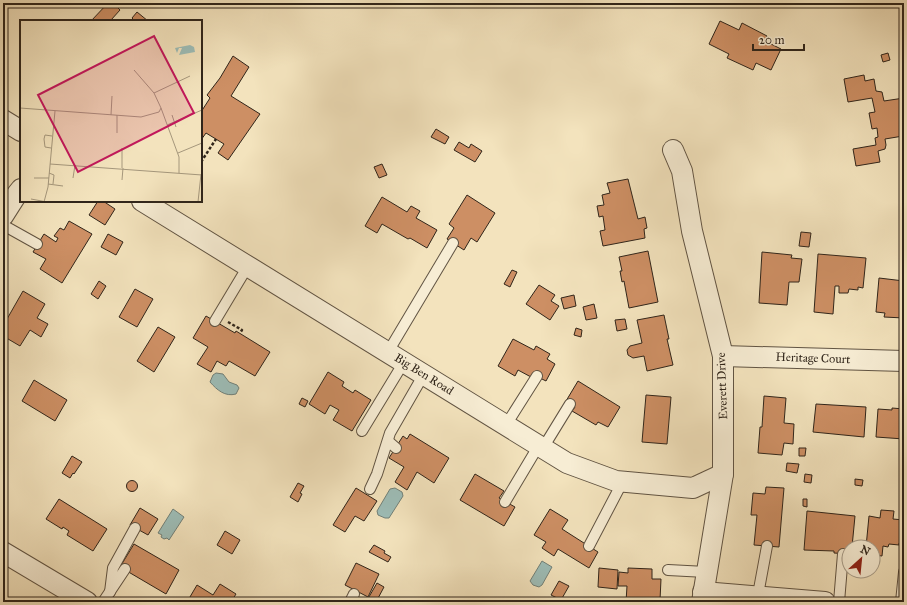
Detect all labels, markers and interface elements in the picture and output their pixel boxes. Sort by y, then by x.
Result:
inset map [20,20,202,202]
scale bar [753,26,804,52]
text: 20 m [759,33,785,47]
street label: Big Ben Road [391,350,456,399]
street label: Heritage Court [775,350,851,367]
street label: Everett Drive [714,352,730,420]
north arrow [841,539,881,579]
text: N [858,543,873,559]

